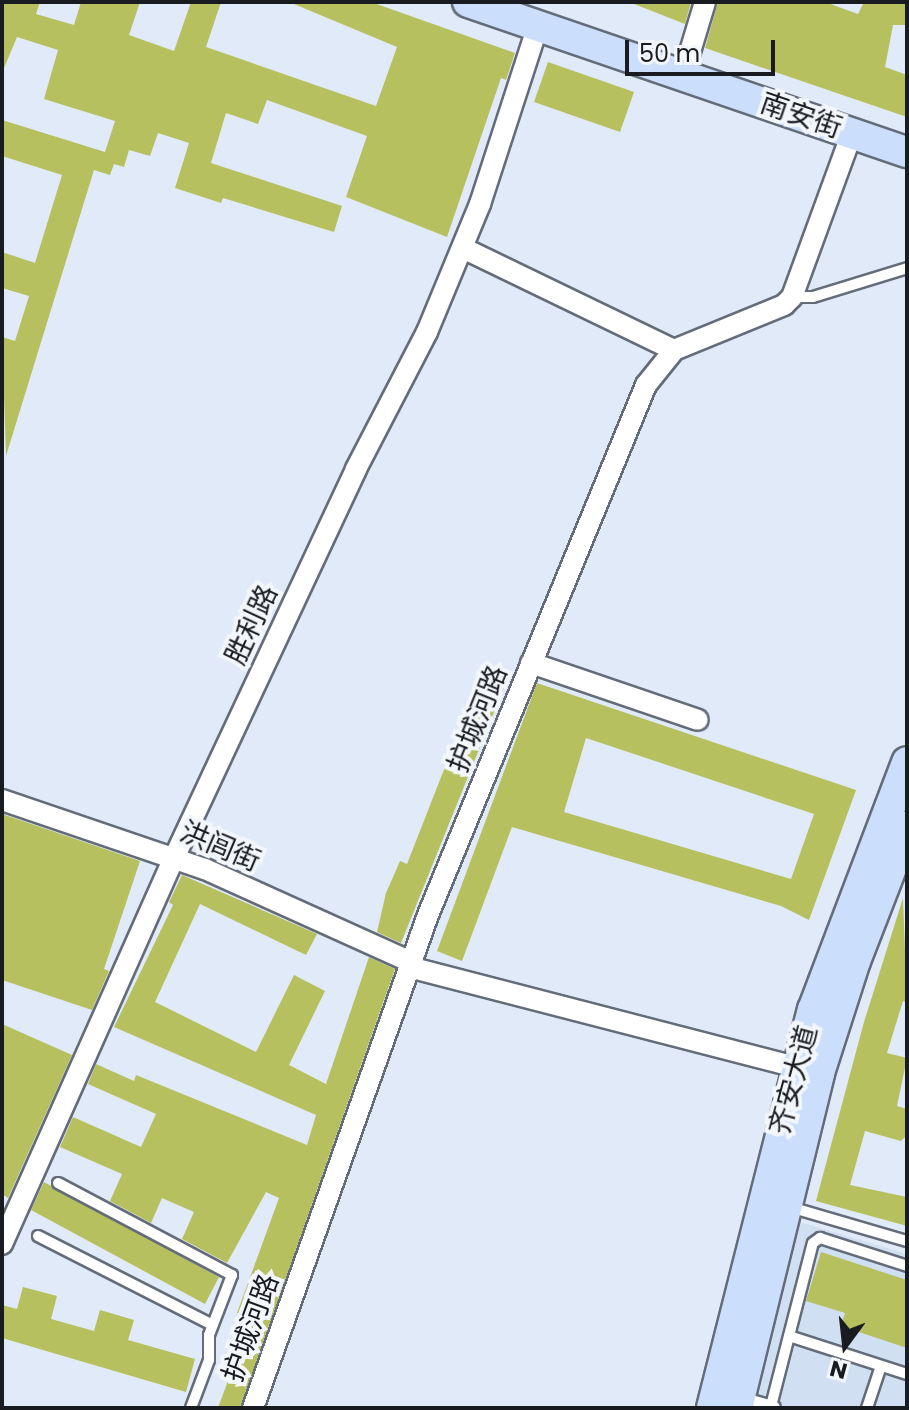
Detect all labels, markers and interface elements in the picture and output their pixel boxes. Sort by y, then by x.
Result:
scale bar [629,24,779,74]
text: 50 m [639,37,700,70]
street label: 南安街 [756,86,846,146]
street label: 胜利路 [219,580,285,670]
street label: 护城河路 [441,661,515,777]
street label: 洪闾街 [175,815,265,879]
street label: 齐安大道 [763,1022,825,1138]
street label: 护城河路 [216,1270,286,1386]
north arrow [805,1306,885,1386]
text: N [827,1353,851,1387]

